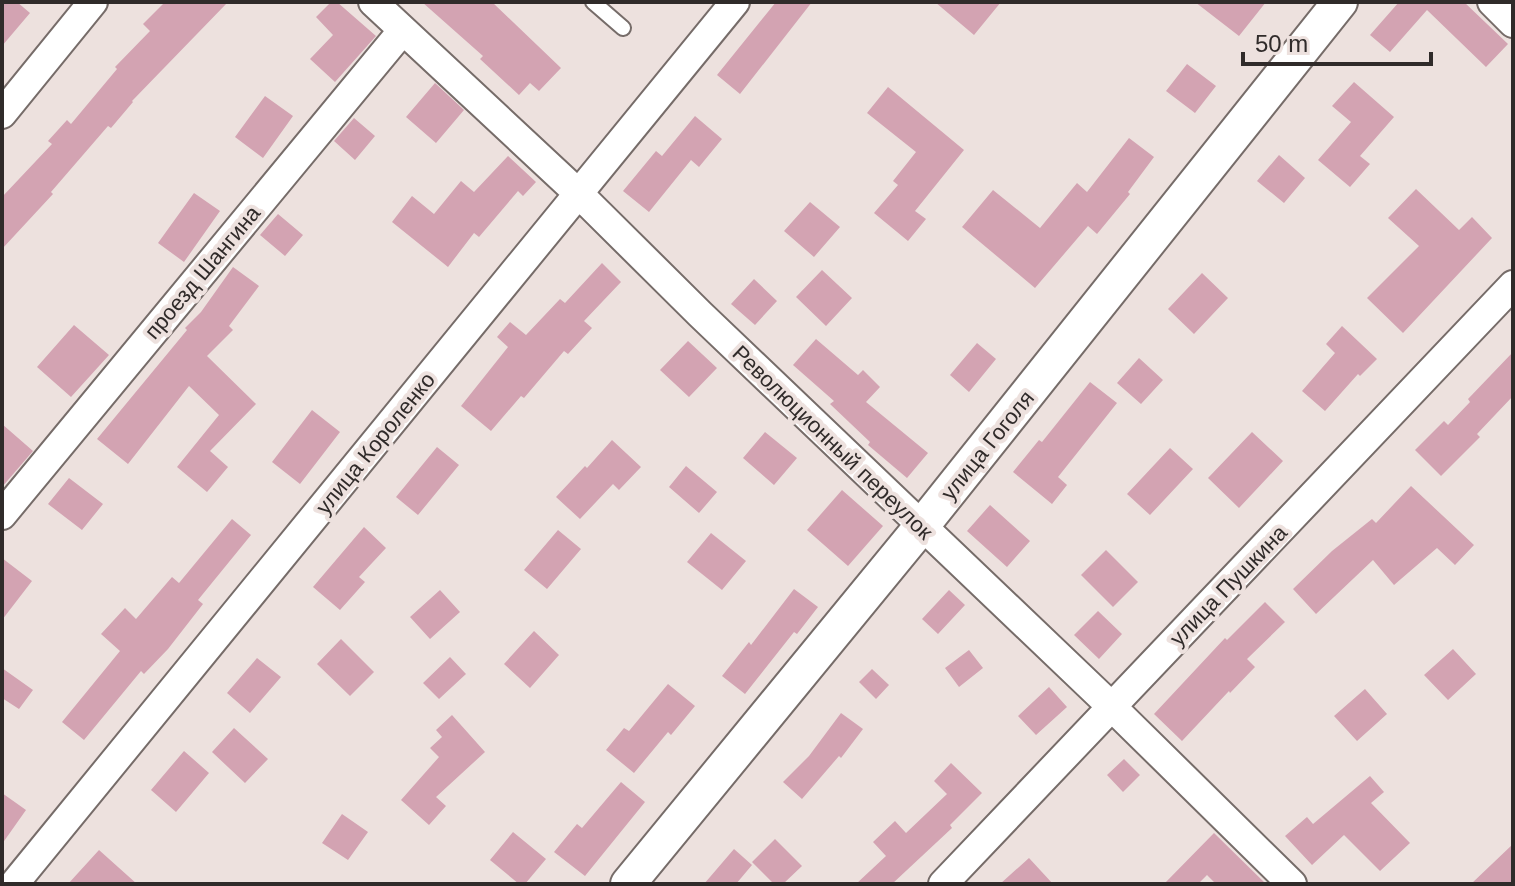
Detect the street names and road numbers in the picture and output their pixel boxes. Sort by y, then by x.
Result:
street label: проезд Шангина [139,200,266,344]
street label: Революционный переулок [728,340,938,545]
street label: улица Короленко [311,367,440,519]
street label: улица Гоголя [936,386,1039,505]
street label: улица Пушкина [1165,520,1293,651]

